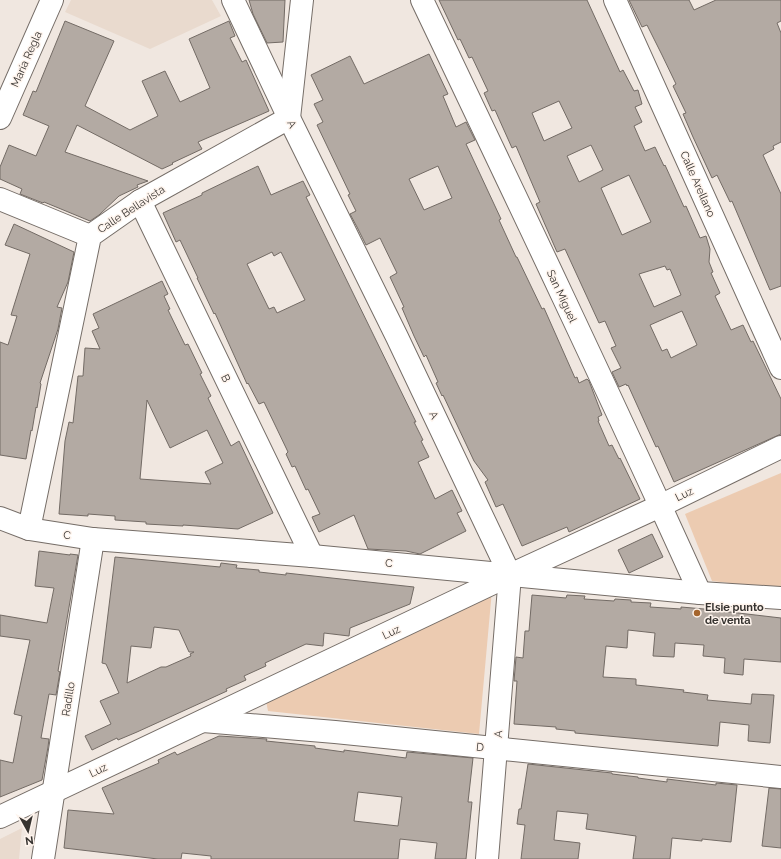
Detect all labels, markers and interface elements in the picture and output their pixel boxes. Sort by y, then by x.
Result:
street label: María Regla [8,29,45,89]
street label: A [284,118,299,131]
street label: Calle Arellano [677,149,718,220]
street label: Calle Bellavista [95,183,167,236]
street label: San Miguel [544,268,579,325]
street label: B [218,372,233,384]
street label: A [426,409,441,422]
street label: Luz [673,484,696,504]
street label: C [62,528,72,543]
street label: C [385,557,394,570]
place label: Elsie punto de venta [705,601,764,627]
marker: Elsie punto de venta [692,608,702,618]
street label: Luz [380,622,403,642]
street label: Radillo [59,680,78,717]
street label: A [492,729,505,738]
street label: D [475,741,485,754]
street label: Luz [87,760,110,780]
north arrow [8,811,48,851]
text: N [24,833,34,847]

